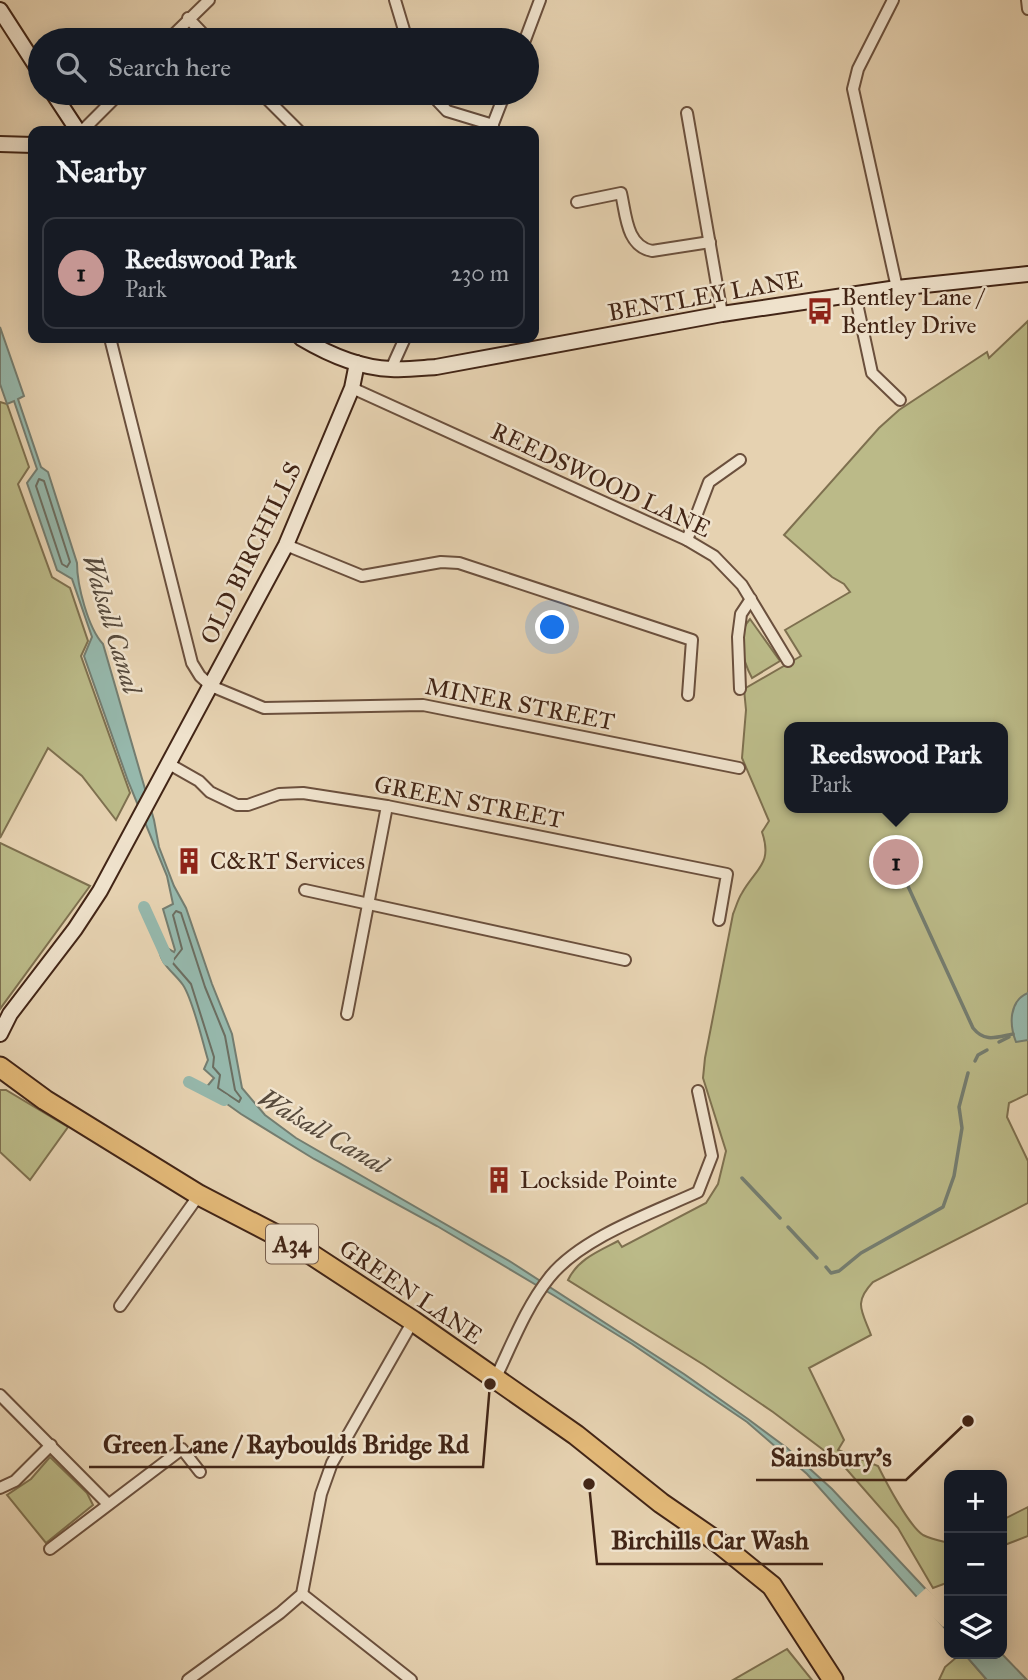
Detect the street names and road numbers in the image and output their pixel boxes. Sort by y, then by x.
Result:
street label: BENTLEY LANE [605,264,805,328]
street label: REEDSWOOD LANE [486,416,716,544]
street label: OLD BIRCHILLS [194,457,308,649]
street label: MINER STREET [423,671,617,737]
street label: GREEN STREET [372,769,566,835]
road number: A34 [266,1224,318,1264]
street label: GREEN LANE [334,1233,488,1351]

